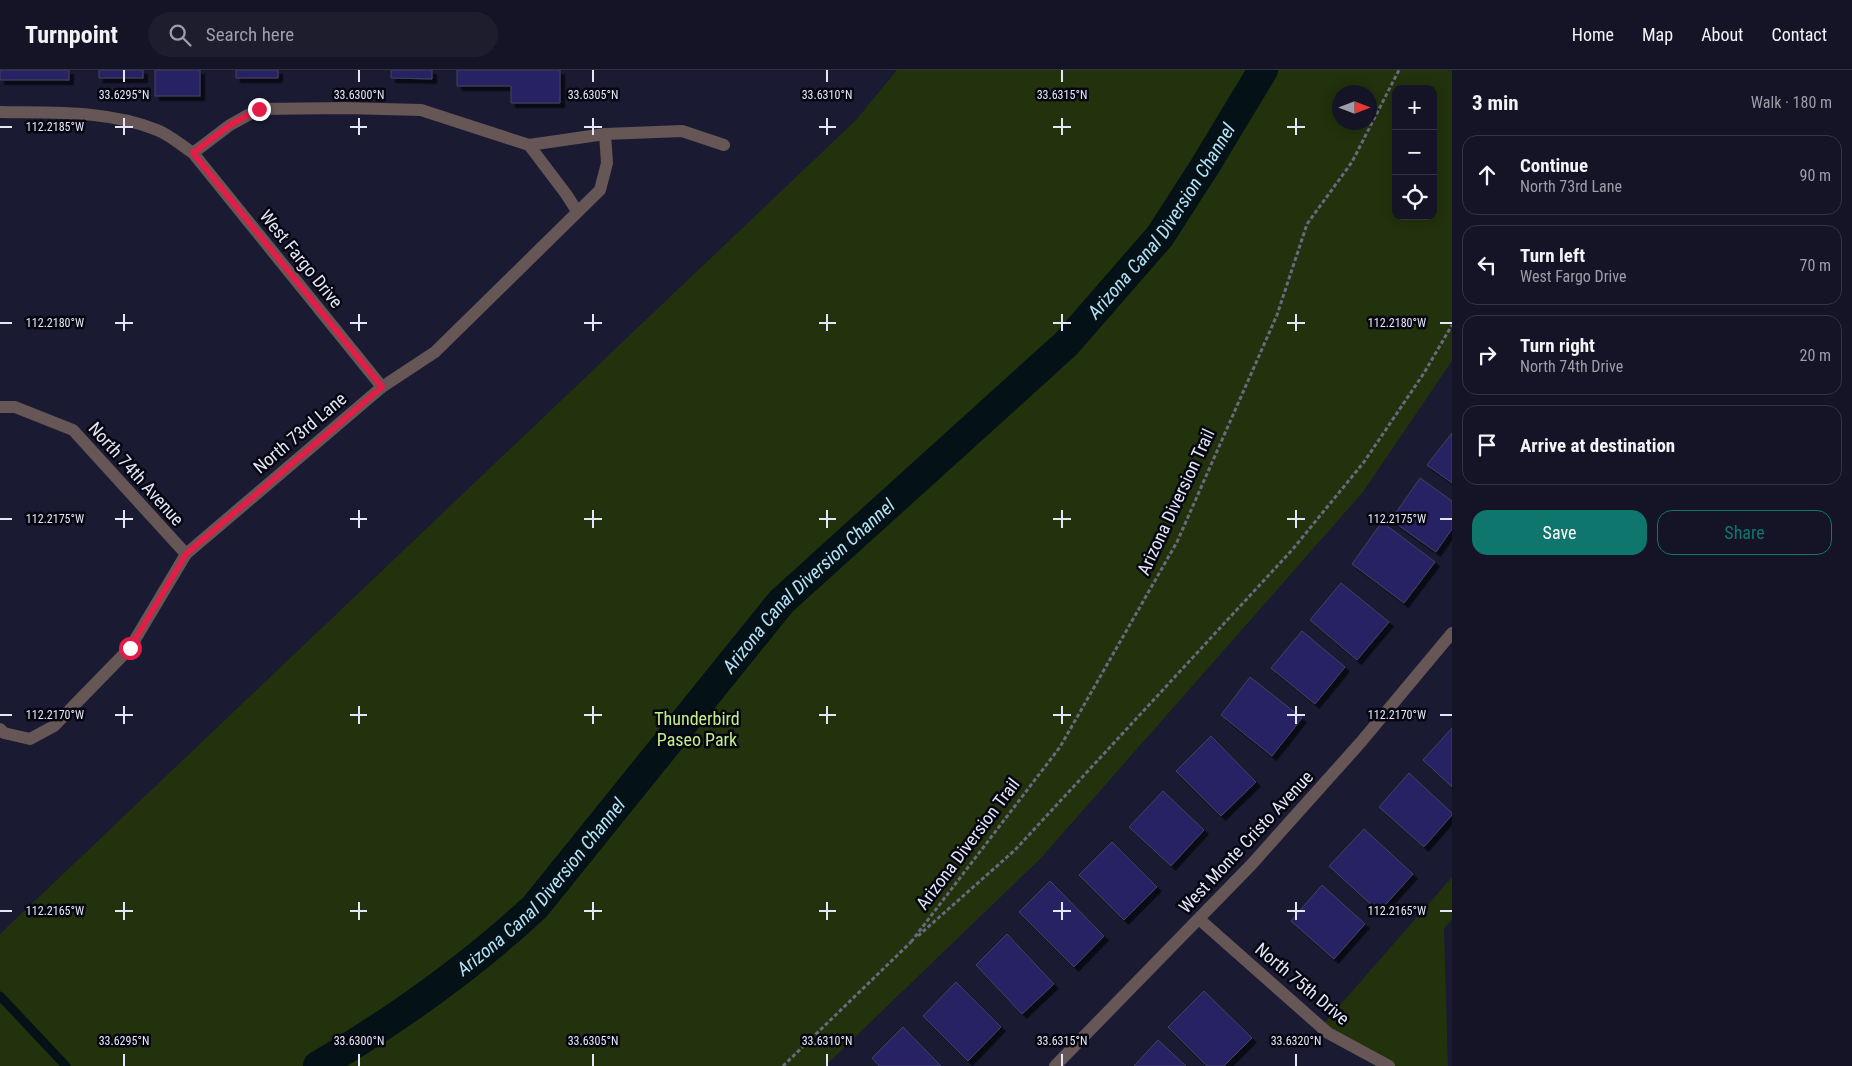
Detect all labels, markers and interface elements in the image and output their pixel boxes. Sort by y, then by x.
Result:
search box [148,12,498,57]
text: Turnpoint [25,21,118,49]
icon: search [166,21,194,49]
text: Search here [206,23,294,46]
text: Home [1572,24,1614,45]
text: Map [1642,24,1673,45]
text: About [1701,24,1743,45]
text: Contact [1771,24,1827,45]
north arrow [1332,85,1377,130]
map controls [1392,85,1437,220]
button: + [1392,85,1437,130]
text: 33.6295°N [99,88,149,102]
text: 33.6300°N [334,88,384,102]
text: 33.6305°N [568,88,618,102]
text: 33.6310°N [802,88,852,102]
text: 33.6315°N [1037,88,1087,102]
text: 3 min [1472,91,1519,115]
text: Walk · 180 m [1751,93,1832,112]
route end [248,98,271,121]
water label: Arizona Canal Diversion Channel [1082,119,1240,324]
text: 112.2185°W [26,120,84,134]
button: − [1392,130,1437,175]
text: Continue [1520,154,1588,177]
icon: ahead [1473,161,1501,189]
text: 90 m [1799,166,1831,185]
button: locate [1392,175,1437,220]
text: North 73rd Lane [1520,177,1622,196]
street label: West Fargo Drive [256,206,347,312]
text: Turn left [1520,244,1585,267]
icon: left [1473,251,1501,279]
text: 70 m [1799,256,1831,275]
text: West Fargo Drive [1520,267,1626,286]
text: 112.2180°W [26,316,84,330]
text: 112.2180°W [1368,316,1426,330]
text: Turn right [1520,334,1595,357]
icon: right [1473,341,1501,369]
text: 20 m [1799,346,1831,365]
text: North 74th Drive [1520,357,1623,376]
street label: North 73rd Lane [249,388,350,478]
street label: North 74th Avenue [84,418,188,530]
street label: Arizona Diversion Trail [1132,425,1219,578]
icon: arrive [1473,431,1501,459]
text: Arrive at destination [1520,434,1675,457]
water label: Arizona Canal Diversion Channel [717,493,900,678]
button: Save [1472,510,1647,555]
button: Share [1657,510,1832,555]
text: 112.2175°W [26,512,84,526]
text: 112.2175°W [1368,512,1426,526]
route start [119,637,142,660]
text: 112.2170°W [26,708,84,722]
park label: Thunderbird Paseo Park [654,708,740,750]
text: 112.2170°W [1368,708,1426,722]
street label: West Monte Cristo Avenue [1174,766,1317,917]
street label: Arizona Diversion Trail [911,774,1024,913]
water label: Arizona Canal Diversion Channel [451,793,631,981]
text: 112.2165°W [26,904,84,918]
text: 112.2165°W [1368,904,1426,918]
street label: North 75th Drive [1251,938,1354,1029]
text: 33.6295°N [99,1034,149,1048]
text: 33.6300°N [334,1034,384,1048]
text: 33.6305°N [568,1034,618,1048]
text: 33.6310°N [802,1034,852,1048]
text: 33.6315°N [1037,1034,1087,1048]
text: 33.6320°N [1271,1034,1321,1048]

